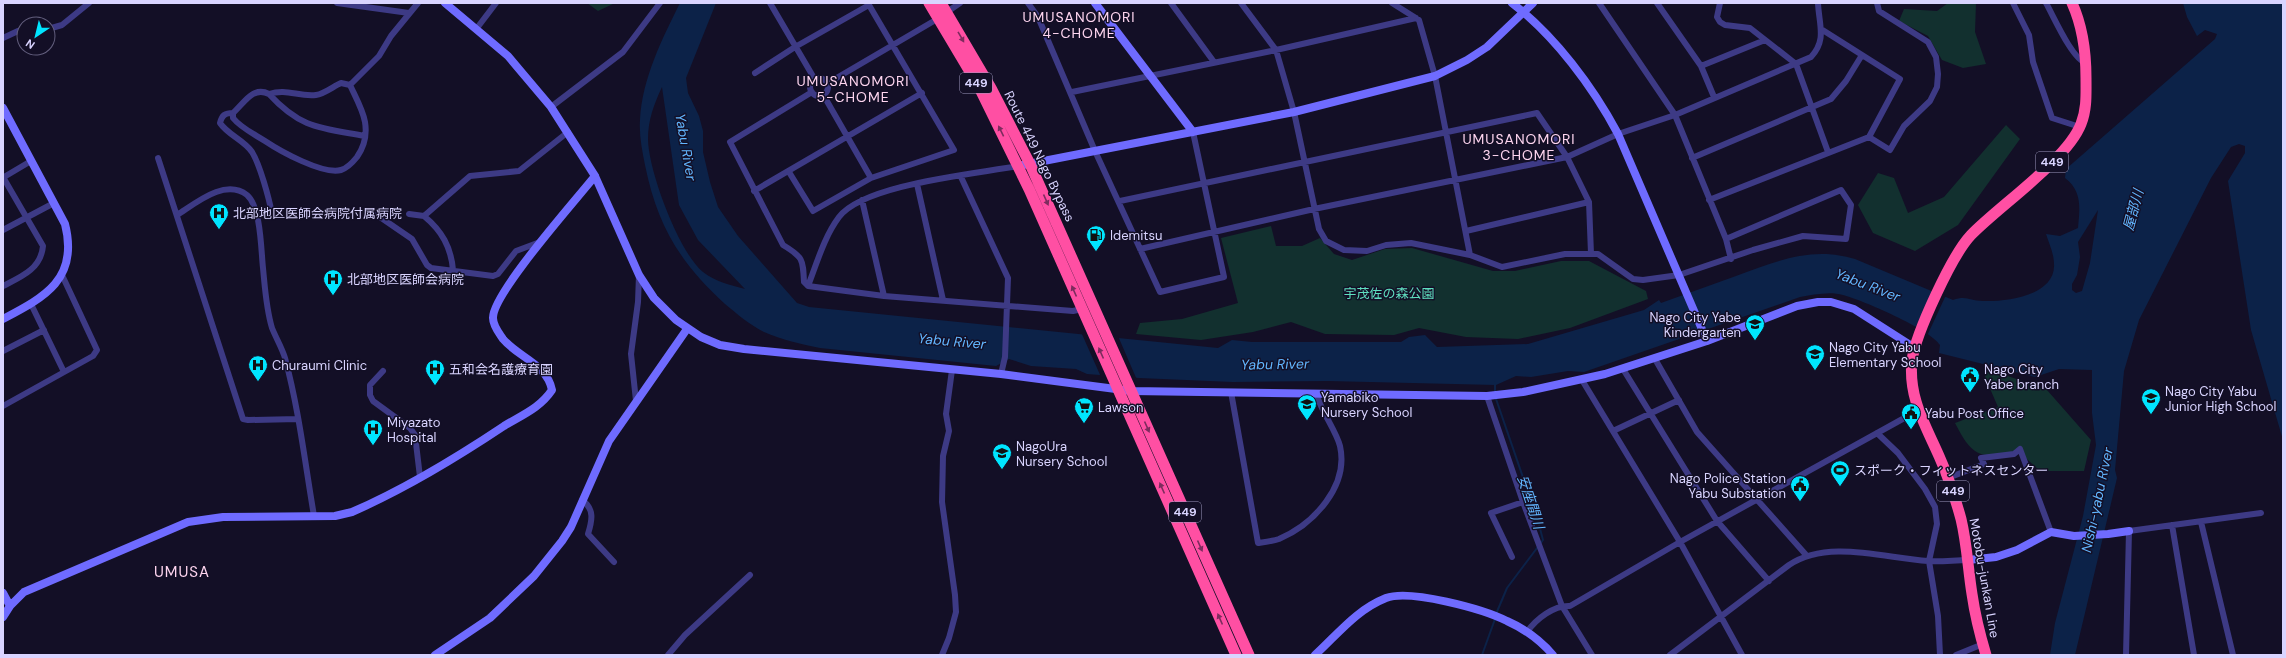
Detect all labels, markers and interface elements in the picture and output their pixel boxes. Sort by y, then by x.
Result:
district label: UMUSANOMORI 4-CHOME [1022,8,1136,42]
north arrow [16,16,56,56]
one-way arrow [958,31,965,42]
text: N [23,36,38,52]
district label: UMUSANOMORI 5-CHOME [796,72,910,106]
road number: 449 [960,73,992,93]
street label: Route 449 Nago Bypass [1001,88,1079,224]
water label: Yabu River [671,112,701,183]
one-way arrow [998,126,1004,137]
district label: UMUSANOMORI 3-CHOME [1462,130,1576,164]
road number: 449 [2036,152,2068,172]
water label: 屋部川 [2119,185,2148,233]
one-way arrow [1043,194,1050,206]
hospital icon: 北部地区医師会病院付属病院 [208,202,230,230]
place label: 北部地区医師会病院付属病院 [233,205,402,222]
fuel station icon: Idemitsu [1085,224,1107,252]
place label: Idemitsu [1110,227,1162,244]
water label: Yabu River [1833,264,1904,306]
hospital icon: 北部地区医師会病院 [322,268,344,296]
place label: 北部地区医師会病院 [347,271,464,288]
one-way arrow [1071,285,1077,297]
park label: 宇茂佐の森公園 [1343,285,1435,302]
place label: Nago City Yabe Kindergarten [1649,309,1741,341]
school or university icon: Nago City Yabe Kindergarten [1744,313,1766,341]
water label: Yabu River [917,329,987,353]
place label: Nago City Yabu Elementary School [1829,339,1942,371]
school or university icon: Nago City Yabu Elementary School [1804,343,1826,371]
one-way arrow [1098,348,1104,359]
hospital icon: Churaumi Clinic [247,354,269,382]
water label: Yabu River [1241,354,1310,374]
place label: Churaumi Clinic [272,357,367,374]
hospital icon: 五和会名護療育園 [424,358,446,386]
place label: 五和会名護療育園 [449,361,553,378]
place label: Nago City Yabe branch [1984,361,2059,393]
public building icon: Nago City Yabe branch [1959,365,1981,393]
place label: Nago City Yabu Junior High School [2165,383,2276,415]
school or university icon: Nago City Yabu Junior High School [2140,387,2162,415]
place label: Yamabiko Nursery School [1321,389,1412,421]
school or university icon: Yamabiko Nursery School [1296,393,1318,421]
supermarket icon: Lawson [1073,396,1095,424]
place label: Lawson [1098,399,1143,416]
public building icon: Yabu Post Office [1900,402,1922,430]
place label: Yabu Post Office [1925,405,2024,422]
place label: Miyazato Hospital [387,414,441,446]
hospital icon: Miyazato Hospital [362,418,384,446]
one-way arrow [1144,421,1150,432]
place label: NagoUra Nursery School [1016,438,1107,470]
school or university icon: NagoUra Nursery School [991,442,1013,470]
water label: Nishi-yabu River [2077,445,2117,554]
sports icon: スポーク・フィットネスセンター [1829,459,1851,487]
place label: スポーク・フィットネスセンター [1854,462,2048,479]
place label: Nago Police Station Yabu Substation [1670,470,1786,502]
water label: 安座間川 [1514,473,1549,533]
public building icon: Nago Police Station Yabu Substation [1789,474,1811,502]
one-way arrow [1158,481,1164,493]
road number: 449 [1937,481,1969,501]
road number: 449 [1169,502,1201,522]
street label: Motobu-junkan Line [1966,517,2003,639]
one-way arrow [1197,540,1203,551]
district label: UMUSA [154,562,210,582]
one-way arrow [1217,614,1223,625]

